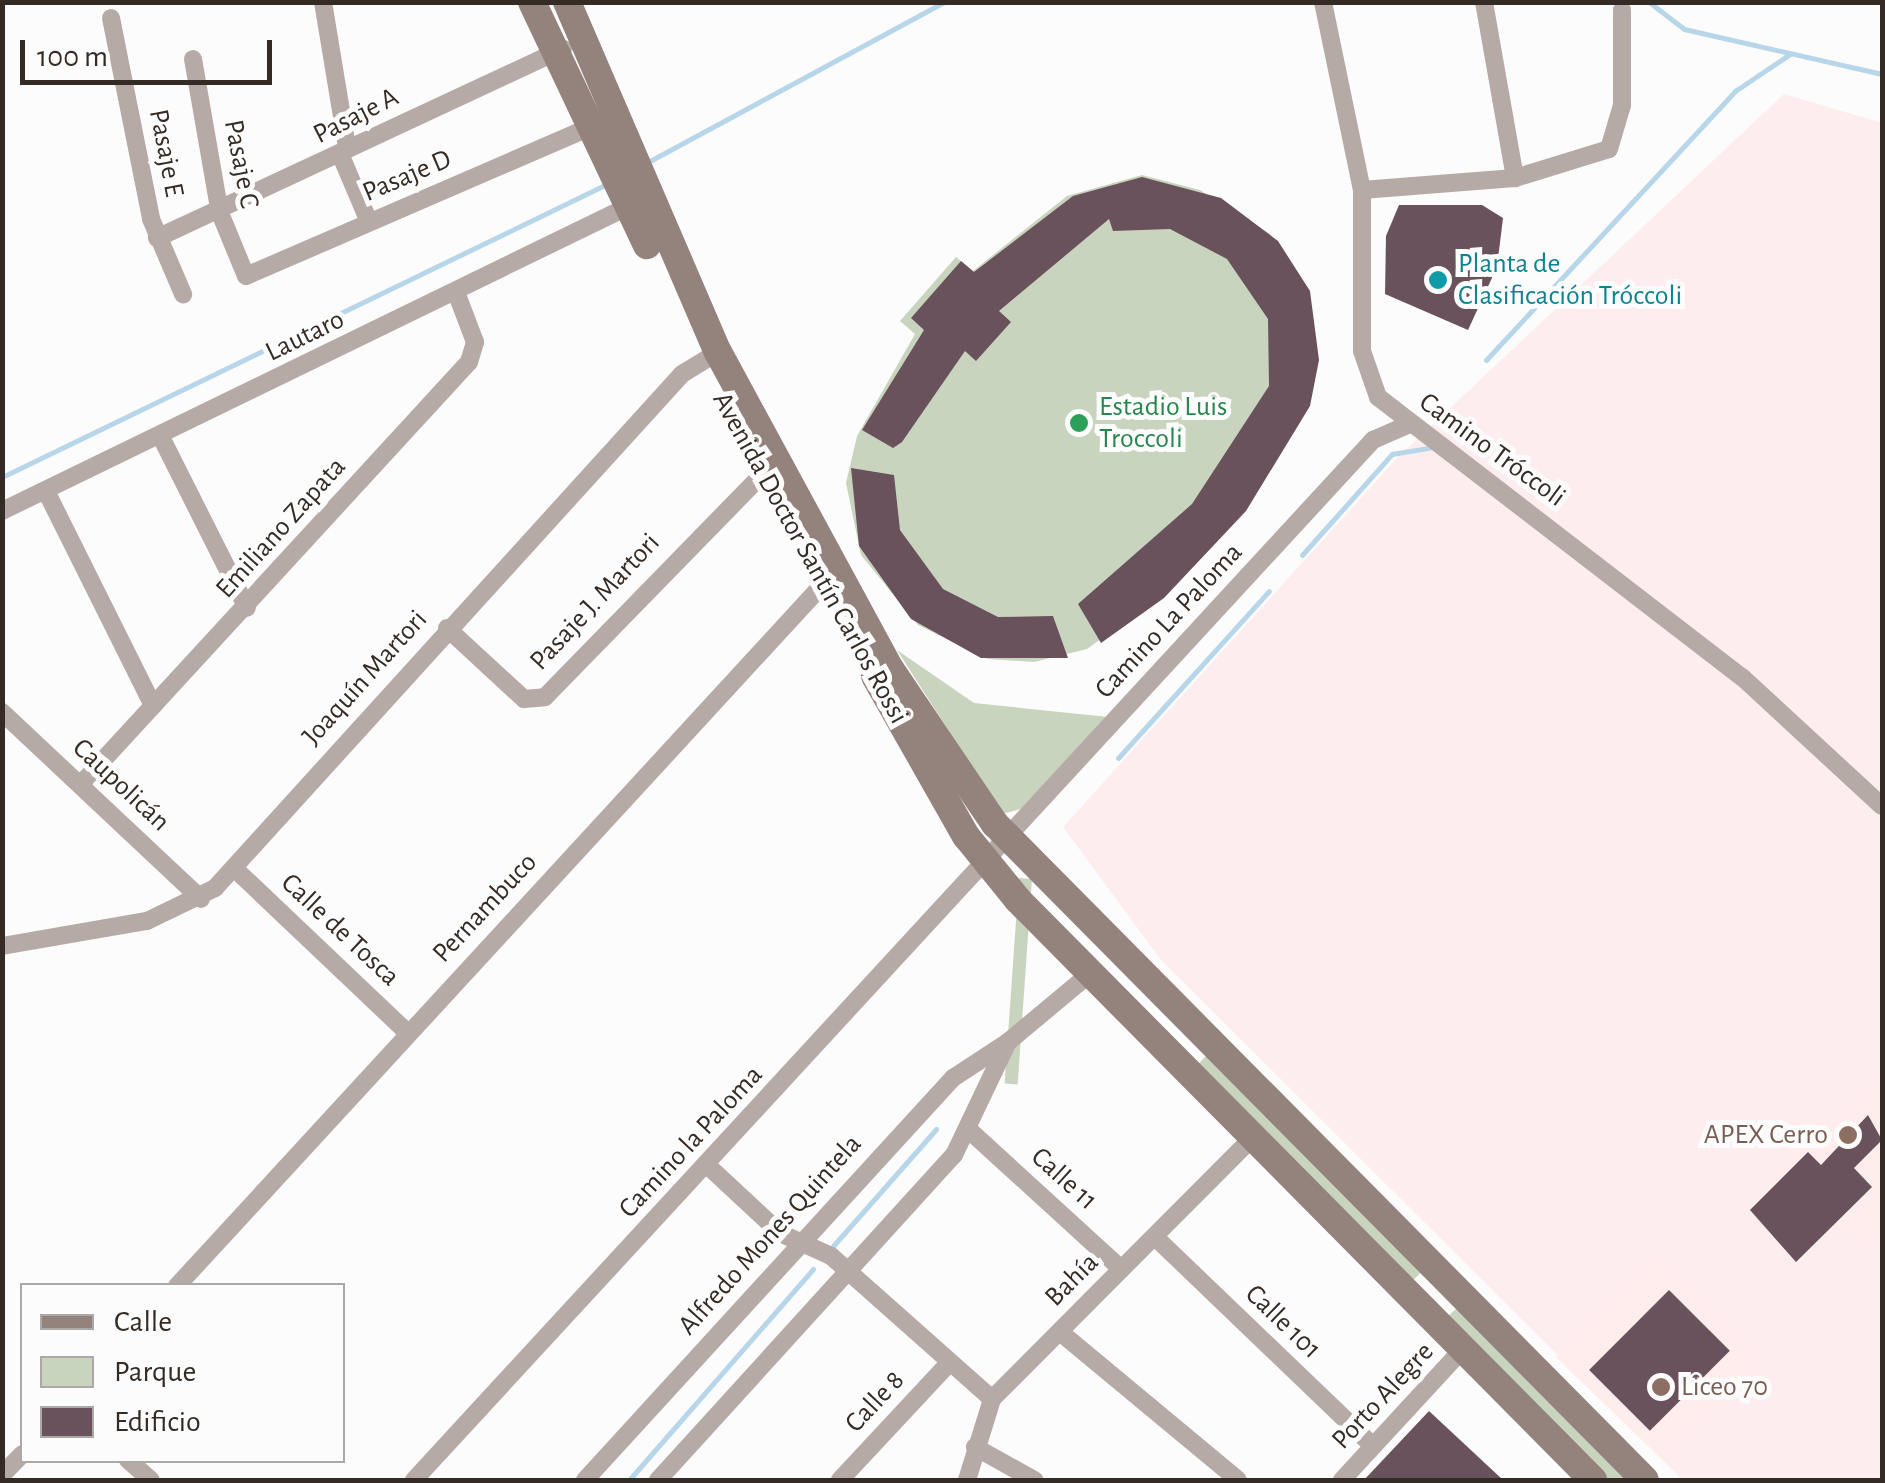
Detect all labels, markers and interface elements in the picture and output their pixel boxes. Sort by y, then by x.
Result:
scale bar [25,20,278,82]
text: 100 m [37,42,108,72]
street label: Pasaje A [308,80,404,152]
street label: Pasaje E [141,106,191,200]
street label: Pasaje C [216,117,266,211]
street label: Pasaje D [358,142,456,210]
place label: Planta de Clasificación Tróccoli [1458,247,1682,313]
marker: Planta de Clasificación Tróccoli [1427,269,1449,291]
street label: Lautaro [260,303,350,369]
street label: Avenida Doctor Santín Carlos Rossi [705,386,915,730]
street label: Camino Tróccoli [1412,386,1572,514]
place label: Estadio Luis Troccoli [1099,390,1227,456]
marker: Estadio Luis Troccoli [1068,412,1090,434]
street label: Emiliano Zapata [209,450,353,606]
street label: Pasaje J. Martori [523,526,667,678]
street label: Camino La Paloma [1088,536,1250,706]
street label: Joaquín Martori [295,603,435,753]
street label: Caupolicán [65,731,177,839]
street label: Pernambuco [426,846,544,970]
street label: Calle de Tosca [274,866,406,994]
street label: Camino la Paloma [612,1059,770,1225]
place label: APEX Cerro [1704,1118,1828,1152]
marker: APEX Cerro [1837,1124,1859,1146]
street label: Alfredo Mones Quintela [671,1128,869,1342]
street label: Calle 11 [1024,1140,1104,1218]
street label: Bahía [1038,1246,1106,1314]
street label: Calle 101 [1238,1278,1328,1366]
legend [20,1283,345,1463]
text: Calle [114,1307,172,1337]
street label: Porto Alegre [1325,1336,1441,1456]
text: Parque [114,1357,196,1387]
street label: Calle 8 [838,1364,912,1440]
place label: Liceo 70 [1681,1370,1768,1404]
marker: Liceo 70 [1650,1376,1672,1398]
text: Edificio [114,1407,201,1437]

